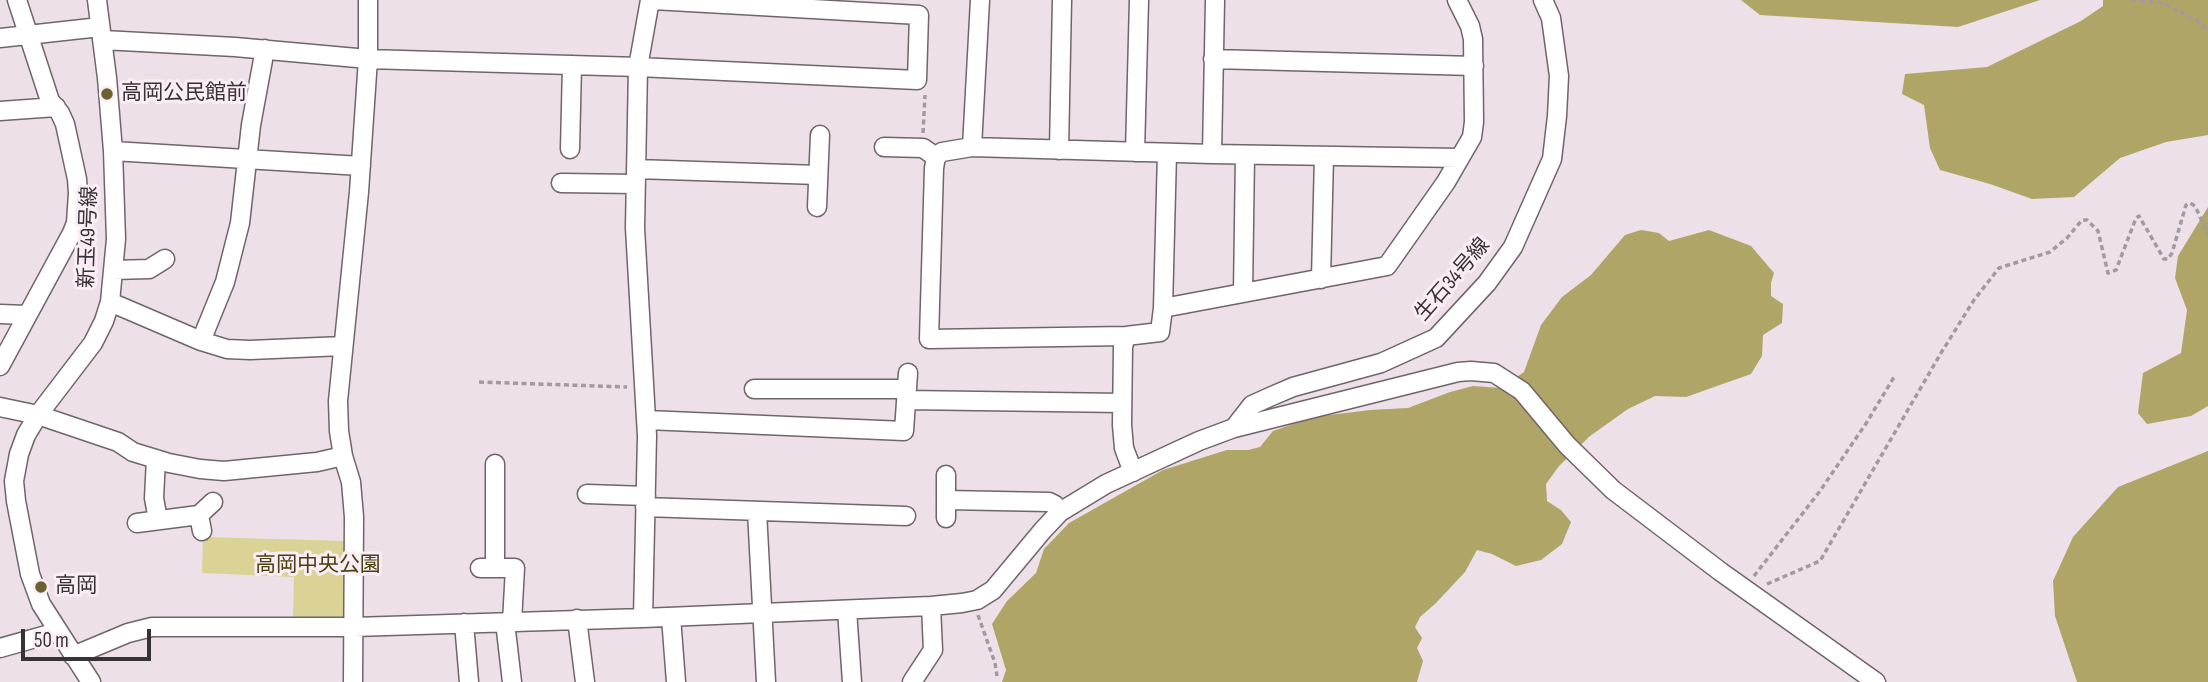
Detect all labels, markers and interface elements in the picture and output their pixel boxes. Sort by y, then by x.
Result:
place label: 高岡公民館前 [121,81,247,107]
marker: 高岡公民館前 [99,86,115,102]
street label: 新玉49号線 [75,186,103,288]
street label: 生石34号線 [1410,233,1496,327]
park label: 高岡中央公園 [255,553,381,579]
place label: 高岡 [55,574,97,600]
marker: 高岡 [33,579,49,595]
scale bar [24,616,154,660]
text: 50 m [34,628,69,653]

